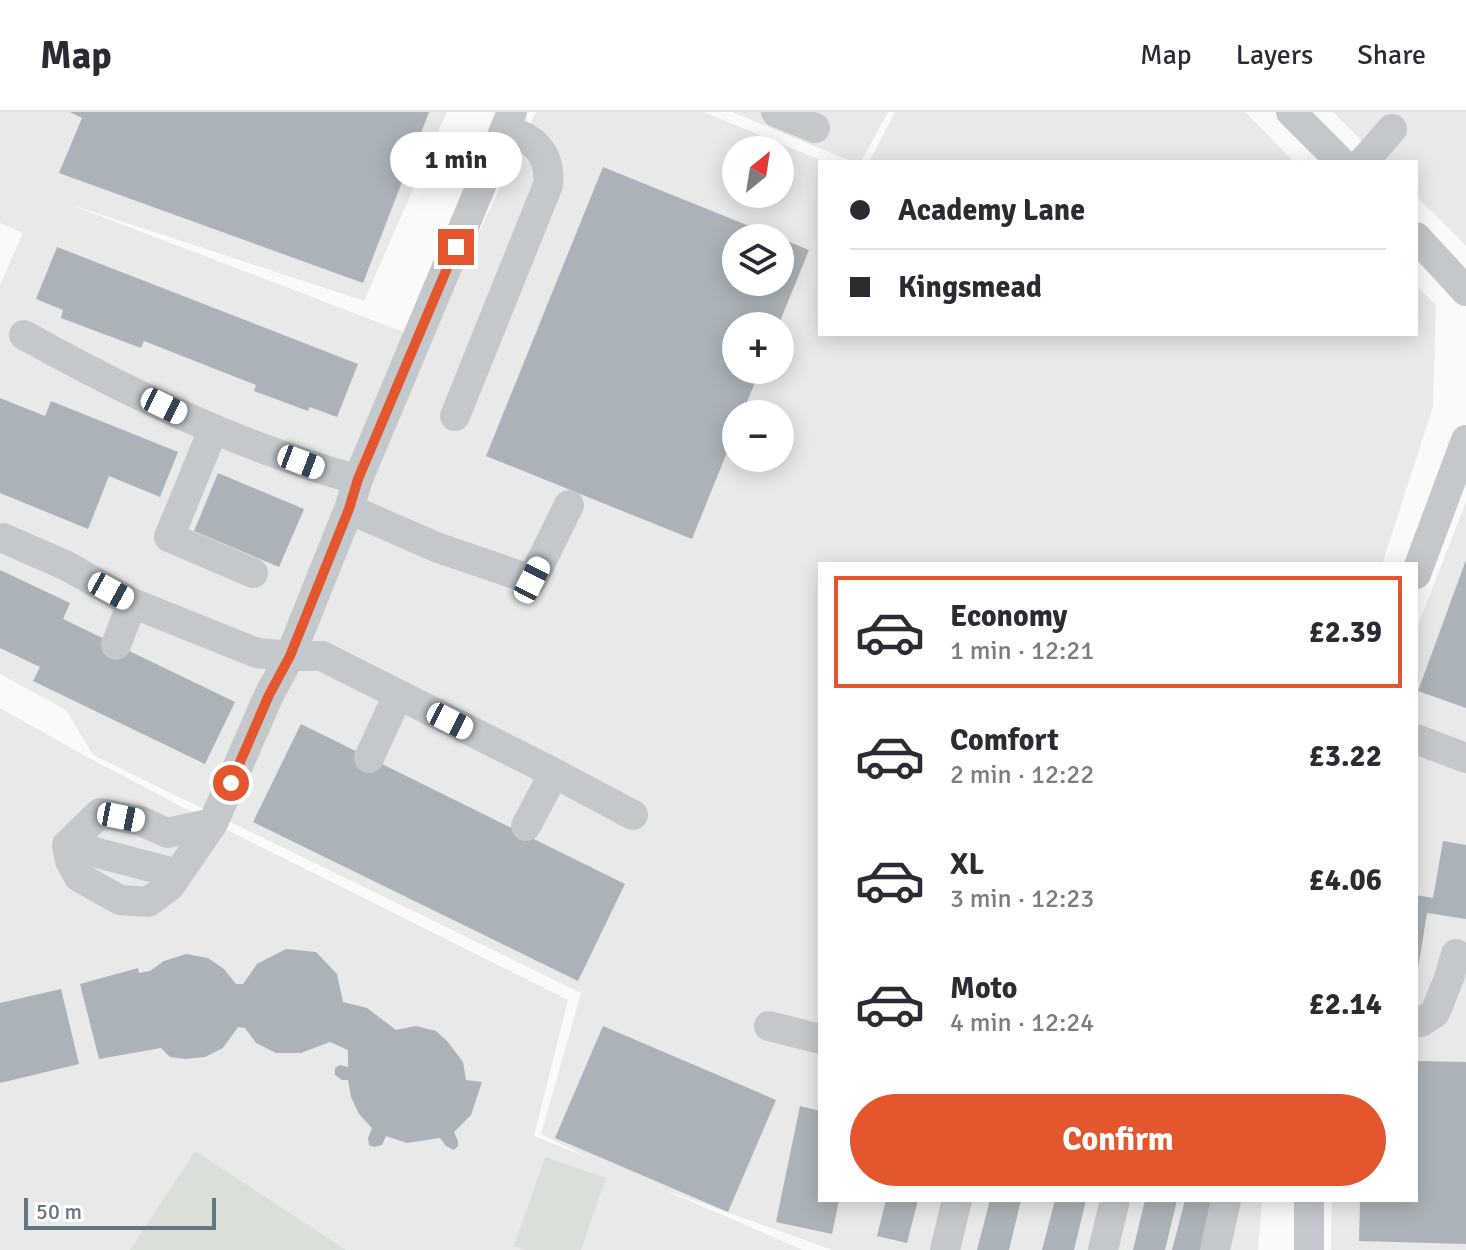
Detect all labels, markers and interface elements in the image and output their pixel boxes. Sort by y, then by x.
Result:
text: Map [40,32,112,79]
text: Map [1140,38,1192,72]
text: Layers [1236,38,1313,72]
text: Share [1357,38,1426,72]
callout: 1 min [390,131,522,187]
north arrow [722,136,794,208]
map controls [722,136,794,472]
text: 1 min [425,144,487,176]
text: Academy Lane [898,192,1085,229]
button: layers [722,224,794,296]
route end [438,229,474,265]
text: Kingsmead [898,269,1042,306]
button: + [722,312,794,384]
car [137,385,191,427]
button: − [722,400,794,472]
car [274,442,328,482]
car [510,553,554,607]
car [84,569,138,613]
icon: car [854,596,926,668]
text: Economy [950,598,1067,635]
text: £2.39 [1309,614,1382,651]
text: 1 min · 12:21 [950,635,1094,667]
car [423,699,477,743]
icon: car [854,720,926,792]
text: Comfort [950,722,1059,759]
text: £3.22 [1309,738,1382,775]
text: 2 min · 12:22 [950,759,1094,791]
route start [213,765,249,801]
car [95,801,147,833]
icon: car [854,844,926,916]
text: XL [950,846,984,883]
text: £4.06 [1309,862,1382,899]
text: 3 min · 12:23 [950,883,1094,915]
icon: car [854,968,926,1040]
text: Moto [950,970,1017,1007]
text: £2.14 [1309,986,1382,1023]
text: 4 min · 12:24 [950,1007,1094,1039]
button: Confirm [850,1094,1386,1186]
scale bar [24,1194,216,1230]
text: 50 m [36,1198,82,1225]

